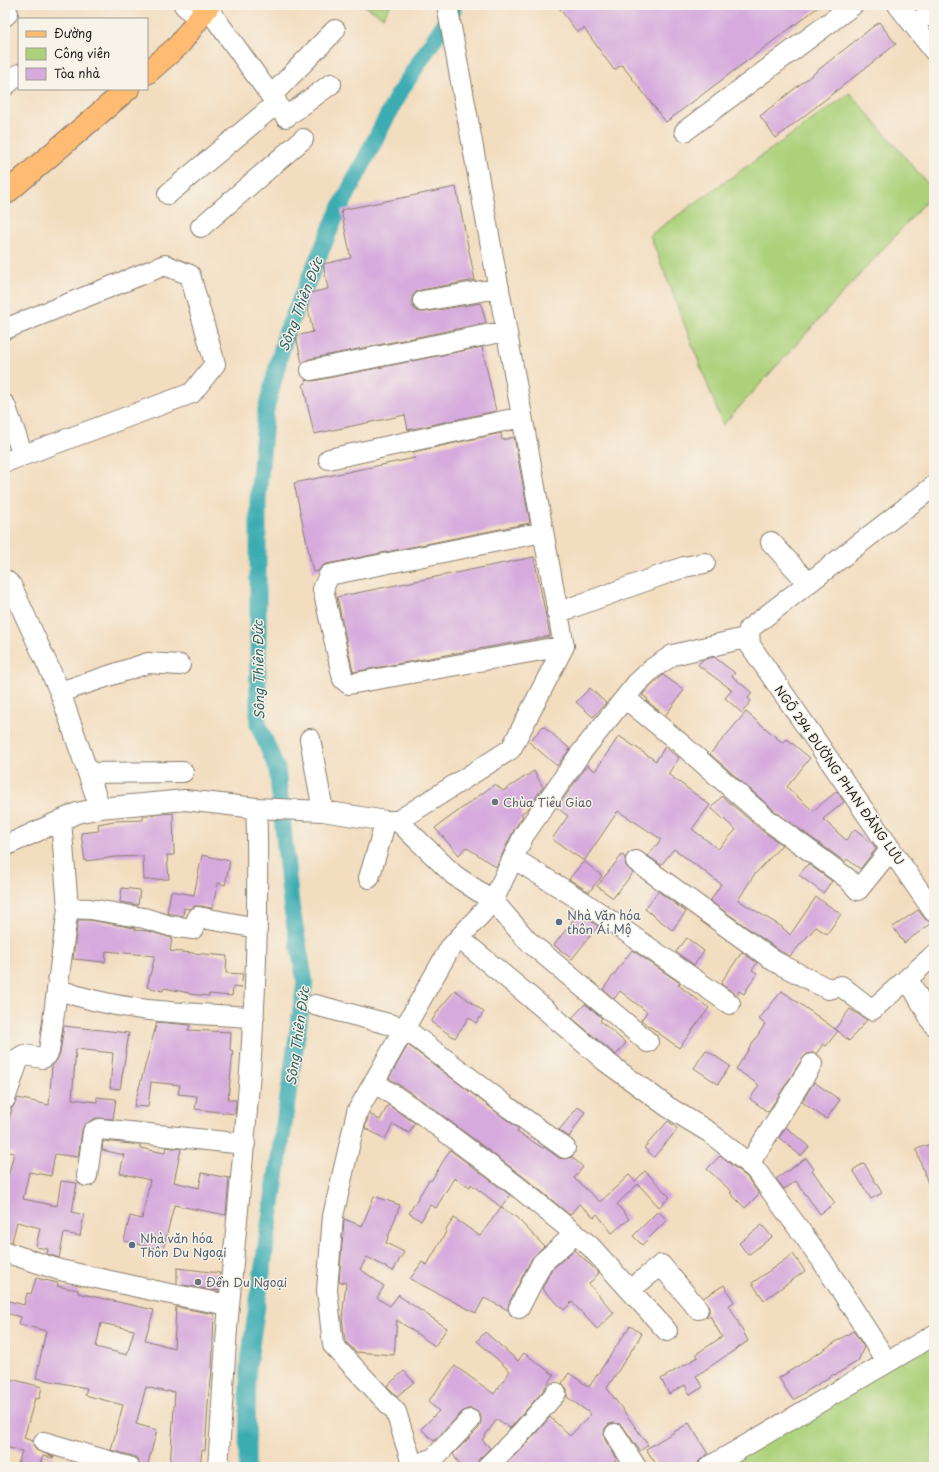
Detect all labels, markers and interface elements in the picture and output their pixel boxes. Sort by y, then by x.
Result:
legend [18,18,148,90]
text: Đường [54,24,92,42]
text: Công viên [54,44,110,62]
text: Tòa nhà [54,64,101,82]
water label: Sông Thiên Đức [273,253,327,354]
water label: Sông Thiên Đức [248,619,268,720]
street label: NGÕ 294 ĐƯỜNG PHAN ĐĂNG LƯU [771,682,909,868]
place label: Chùa Tiêu Giao [503,793,592,811]
marker: Chùa Tiêu Giao [490,797,500,807]
place label: Nhà Văn hóa thôn Ái Mộ [567,906,641,938]
marker: Nhà Văn hóa thôn Ái Mộ [554,917,564,927]
water label: Sông Thiên Đức [281,984,313,1087]
place label: Nhà văn hóa Thôn Du Ngoại [140,1229,227,1261]
marker: Nhà văn hóa Thôn Du Ngoại [127,1240,137,1250]
place label: Đền Du Ngoại [206,1273,287,1291]
marker: Đền Du Ngoại [193,1277,203,1287]

